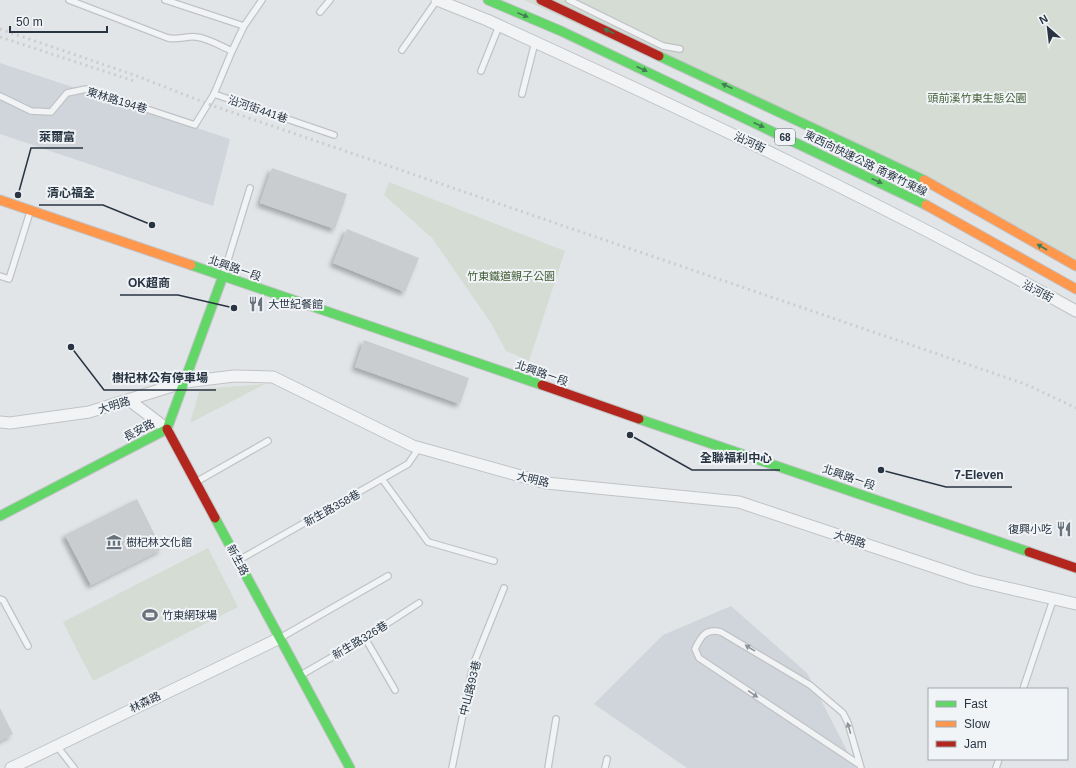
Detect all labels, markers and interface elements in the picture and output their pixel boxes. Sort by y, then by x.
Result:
scale bar [10,8,107,34]
north arrow [1028,8,1068,48]
one-way arrow [518,12,529,18]
text: N [1037,12,1050,26]
text: 50 m [16,15,43,29]
one-way arrow [604,28,615,34]
one-way arrow [636,66,647,72]
one-way arrow [721,83,732,89]
street label: 東林路194巷 [85,85,149,115]
park label: 頭前溪竹東生態公園 [928,92,1027,104]
street label: 沿河街441巷 [227,93,289,125]
one-way arrow [753,122,765,128]
callout: 萊爾富 [31,124,83,148]
street label: 東西向快速公路 南寮竹東線 [803,128,929,198]
road number: 68 [775,129,795,145]
text: 萊爾富 [39,130,75,144]
street label: 沿河街 [733,130,767,154]
one-way arrow [871,178,882,184]
callout: 清心福全 [39,181,103,205]
text: 清心福全 [47,186,95,200]
one-way arrow [1036,243,1048,250]
street label: 北興路ㄧ段 [207,253,263,283]
park label: 竹東鐵道親子公園 [467,270,555,282]
callout: OK超商 [120,271,178,295]
text: OK超商 [128,276,170,290]
street label: 沿河街 [1021,278,1055,304]
restaurant icon: 大世紀餐館 [247,295,265,313]
place label: 大世紀餐館 [268,298,323,310]
street label: 北興路ㄧ段 [514,358,570,388]
callout: 樹杞林公有停車場 [104,366,216,390]
text: 樹杞林公有停車場 [112,371,208,385]
street label: 大明路 [96,394,132,416]
street label: 長安路 [122,417,156,443]
callout: 全聯福利中心 [692,446,780,470]
text: 全聯福利中心 [700,451,772,465]
street label: 北興路ㄧ段 [821,462,877,492]
callout: 7-Eleven [946,463,1012,487]
text: 7-Eleven [954,468,1004,482]
street label: 大明路 [516,469,550,489]
street label: 新生路358巷 [302,488,362,528]
restaurant icon: 復興小吃 [1055,520,1073,538]
place label: 復興小吃 [1008,523,1052,535]
street label: 大明路 [832,528,868,550]
museum icon: 樹杞林文化館 [105,533,123,551]
place label: 樹杞林文化館 [126,536,192,548]
street label: 新生路 [225,543,251,577]
sports icon: 竹東網球場 [141,606,159,624]
place label: 竹東網球場 [162,609,217,621]
street label: 新生路326巷 [330,619,390,661]
one-way arrow [744,645,756,652]
street label: 中山路93巷 [457,659,483,717]
legend [928,688,1068,760]
street label: 林森路 [128,689,162,715]
one-way arrow [748,690,758,698]
text: Fast [964,697,988,711]
text: Slow [964,717,990,731]
one-way arrow [846,721,852,733]
text: Jam [964,737,987,751]

